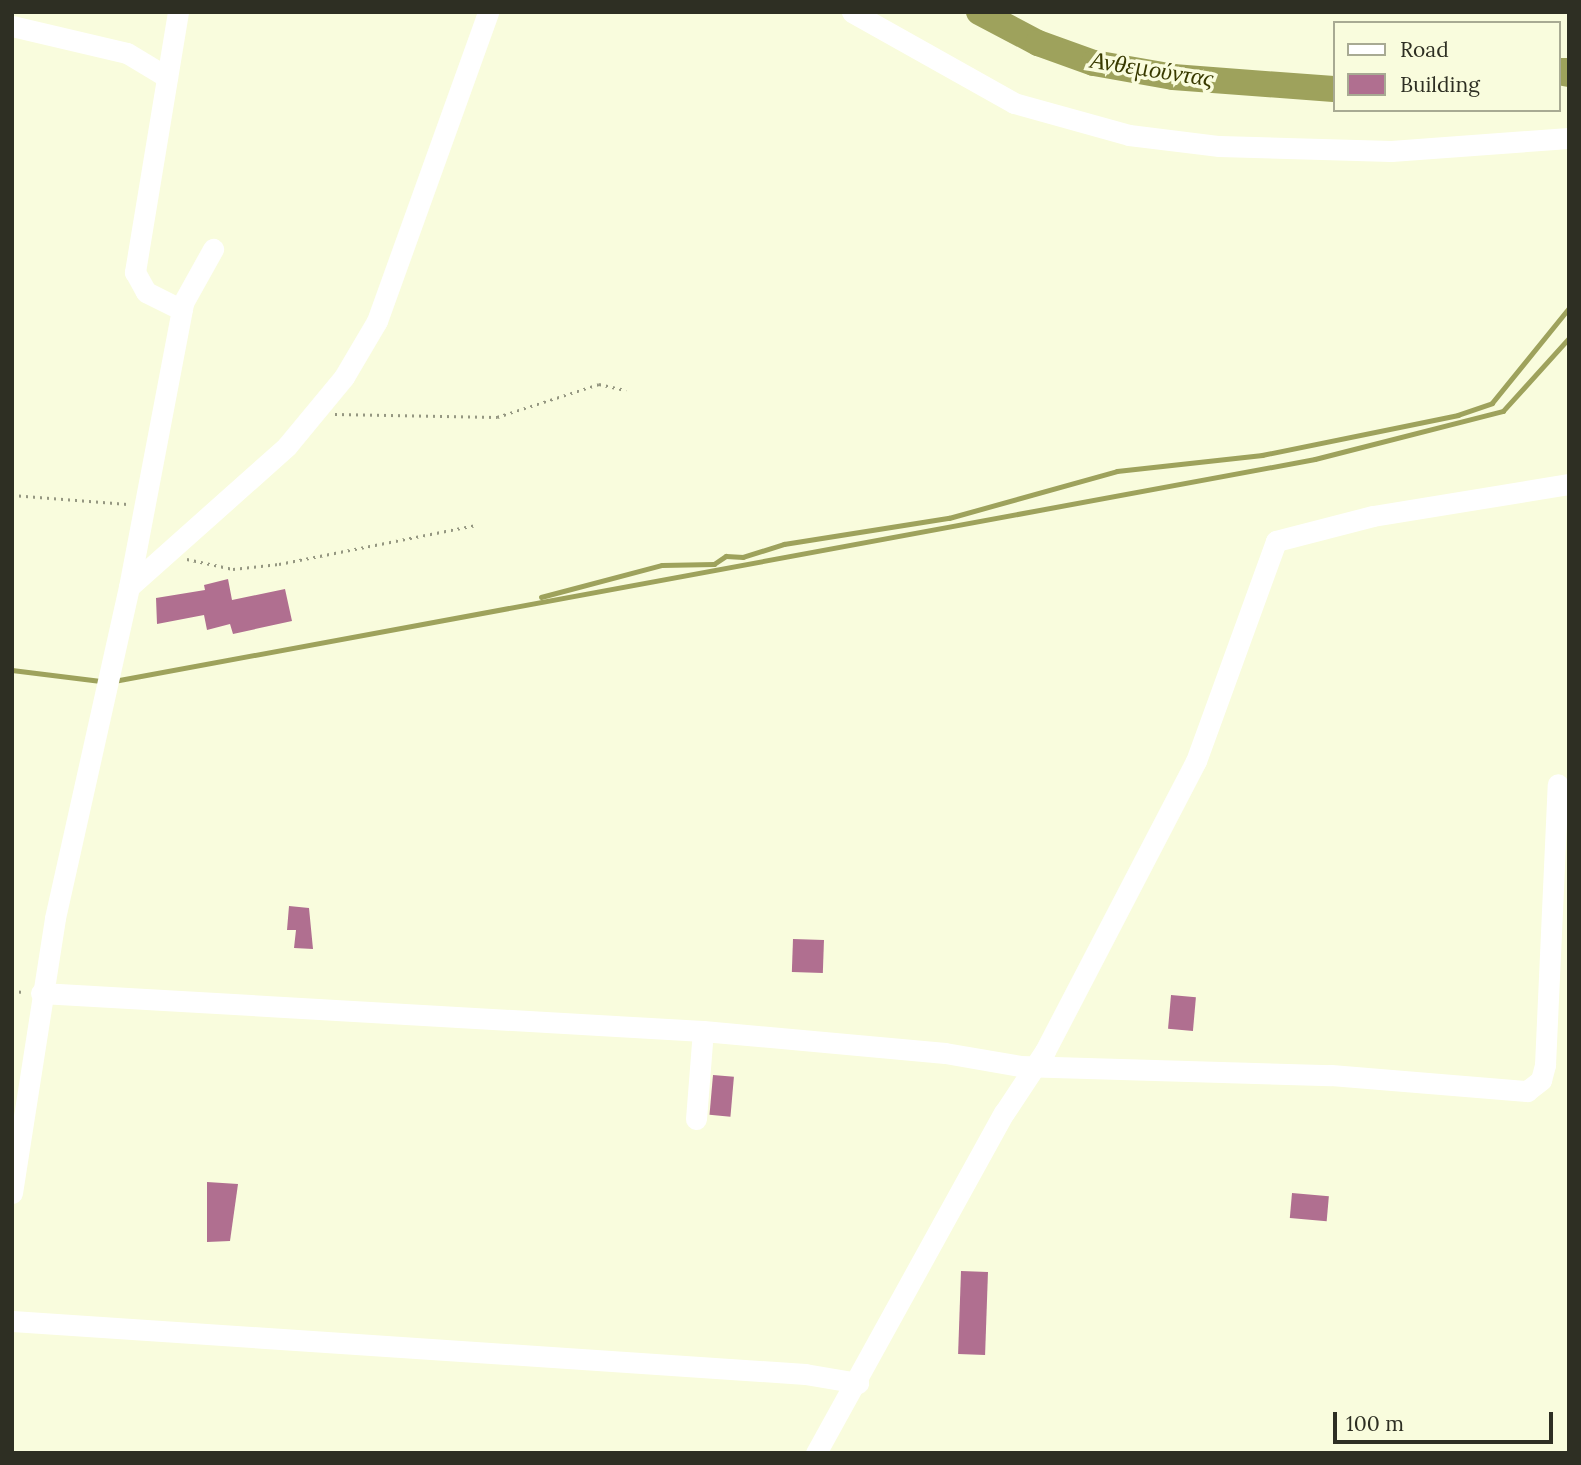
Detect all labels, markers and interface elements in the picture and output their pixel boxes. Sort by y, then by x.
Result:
legend [1332,21,1560,112]
text: Road [1400,36,1449,63]
water label: Ανθεμούντας [1088,45,1216,93]
text: Building [1400,71,1480,98]
scale bar [1336,1398,1556,1442]
text: 100 m [1346,1410,1404,1437]

